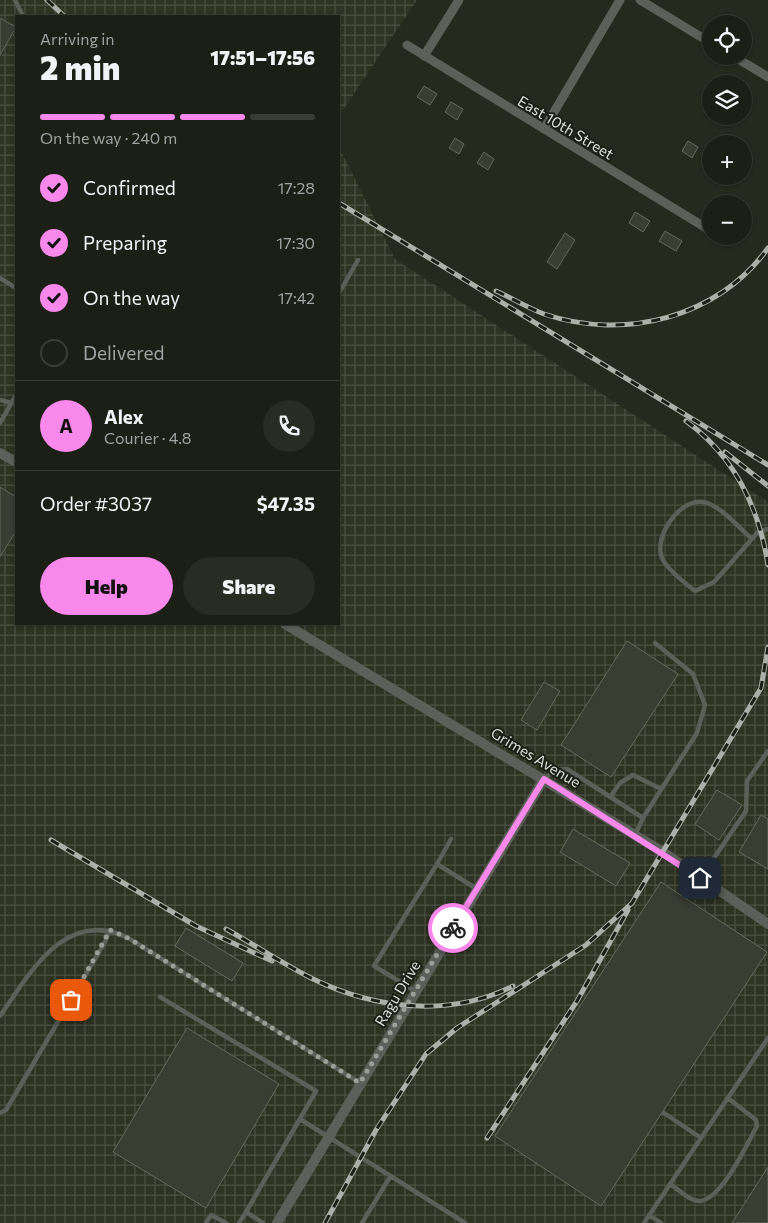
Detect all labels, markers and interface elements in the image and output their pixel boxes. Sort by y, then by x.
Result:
map controls [702,15,752,245]
button: locate [702,15,752,65]
text: Arriving in [40,29,114,48]
text: 17:51–17:56 [210,46,315,69]
text: 2 min [40,47,120,87]
button: layers [702,75,752,125]
street label: East 10th Street [515,91,617,163]
text: On the way · 240 m [40,128,177,147]
button: + [702,135,752,185]
icon: check [40,174,68,202]
text: Confirmed [83,176,176,199]
text: 17:28 [277,178,315,197]
button: − [702,195,752,245]
icon: check [40,229,68,257]
text: Preparing [83,231,167,254]
text: 17:30 [276,233,315,252]
icon: check [40,284,68,312]
text: On the way [83,286,180,309]
text: 17:42 [278,288,315,307]
text: Delivered [83,341,164,364]
button: phone [263,400,315,452]
text: Alex [104,405,144,428]
text: A [59,414,73,437]
text: Courier · 4.8 [104,428,191,447]
text: Order #3037 [40,492,152,515]
text: $47.35 [257,492,315,515]
button: Help [40,557,173,615]
button: Share [183,557,315,615]
street label: Grimes Avenue [488,723,584,791]
pin [679,857,721,899]
icon: home [686,864,714,892]
courier [428,903,478,953]
icon: bike [439,914,467,942]
street label: Ragu Drive [370,957,424,1029]
pin [50,979,92,1021]
icon: bag [57,986,85,1014]

